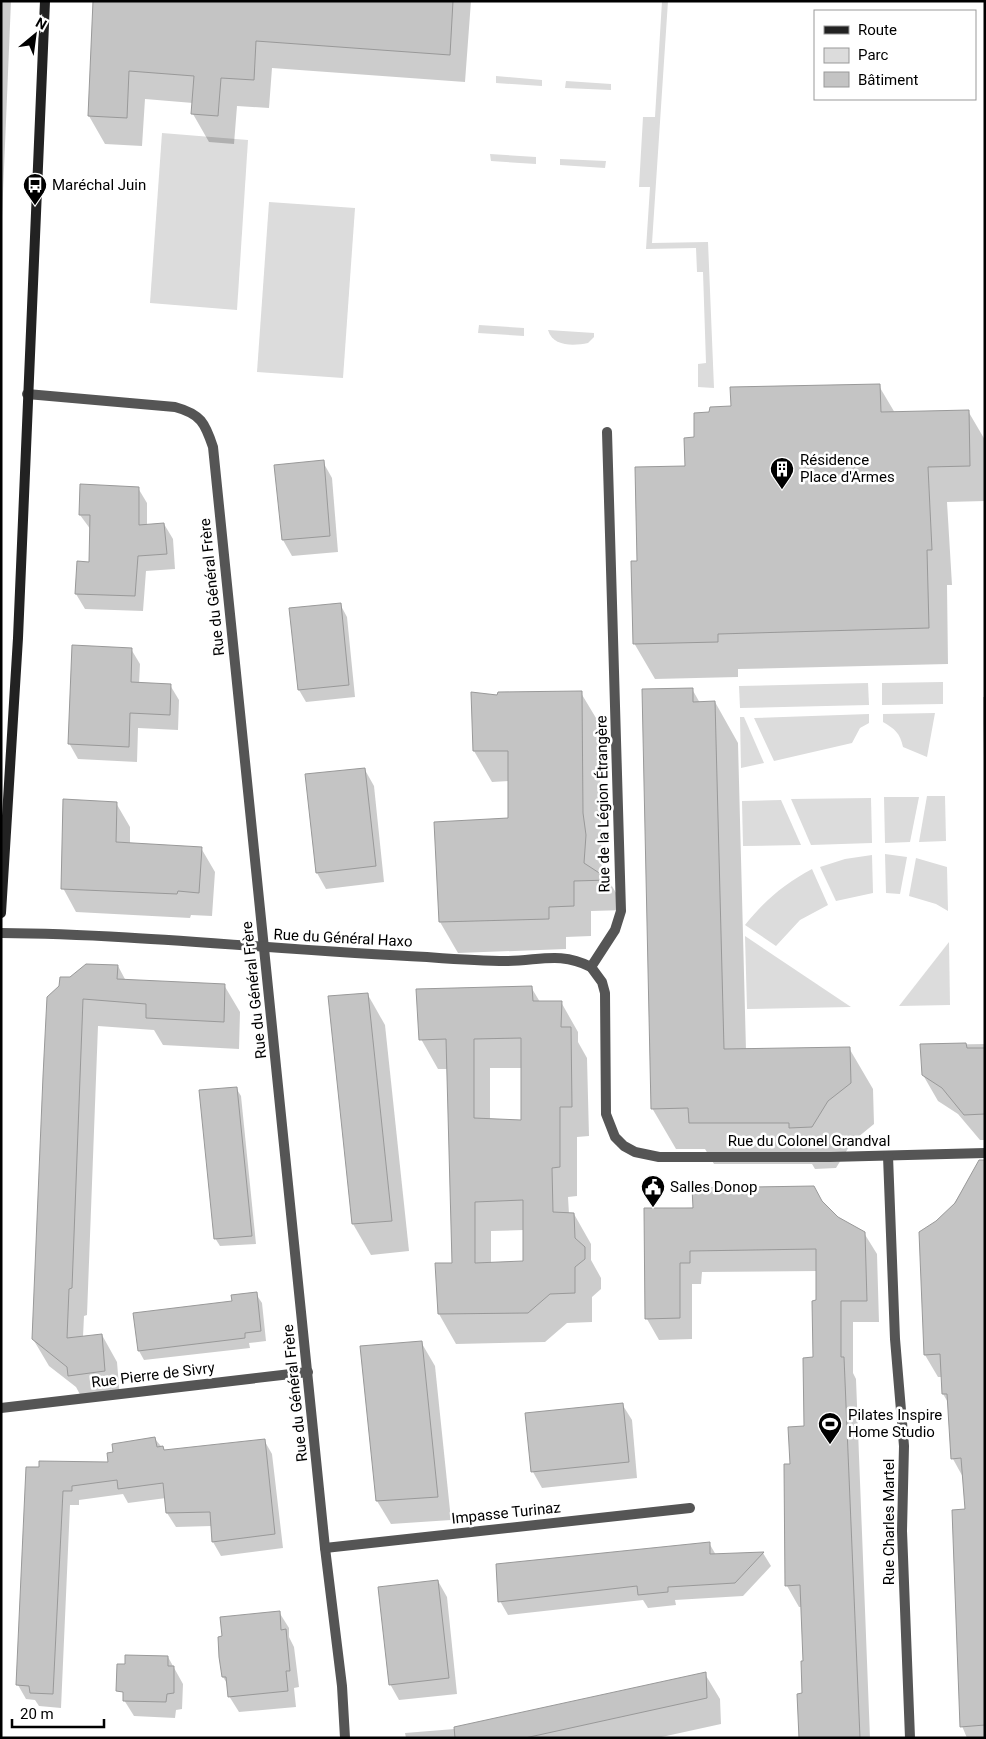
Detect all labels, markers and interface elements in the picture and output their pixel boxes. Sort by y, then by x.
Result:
north arrow [10,10,60,60]
legend [814,10,976,100]
text: N [33,14,50,33]
text: Route [858,21,897,39]
text: Parc [858,46,888,64]
text: Bâtiment [858,71,918,89]
bus stop icon: Maréchal Juin [22,172,48,206]
place label: Maréchal Juin [52,176,146,194]
place label: Résidence Place d'Armes [800,451,895,486]
building icon: Résidence Place d'Armes [769,456,795,490]
street label: Rue du Général Frère [196,517,228,657]
street label: Rue de la Légion Étrangère [592,715,614,893]
street label: Rue du Général Frère [238,920,270,1060]
street label: Rue du Général Haxo [273,925,413,951]
street label: Rue du Colonel Grandval [728,1132,890,1150]
public building icon: Salles Donop [640,1174,666,1208]
place label: Salles Donop [670,1178,757,1196]
street label: Rue du Général Frère [279,1323,311,1463]
street label: Rue Pierre de Sivry [90,1358,216,1392]
place label: Pilates Inspire Home Studio [848,1406,942,1441]
sports icon: Pilates Inspire Home Studio [817,1411,843,1445]
street label: Rue Charles Martel [880,1459,898,1585]
street label: Impasse Turinaz [450,1498,562,1528]
scale bar [12,1696,105,1728]
text: 20 m [20,1705,54,1723]

